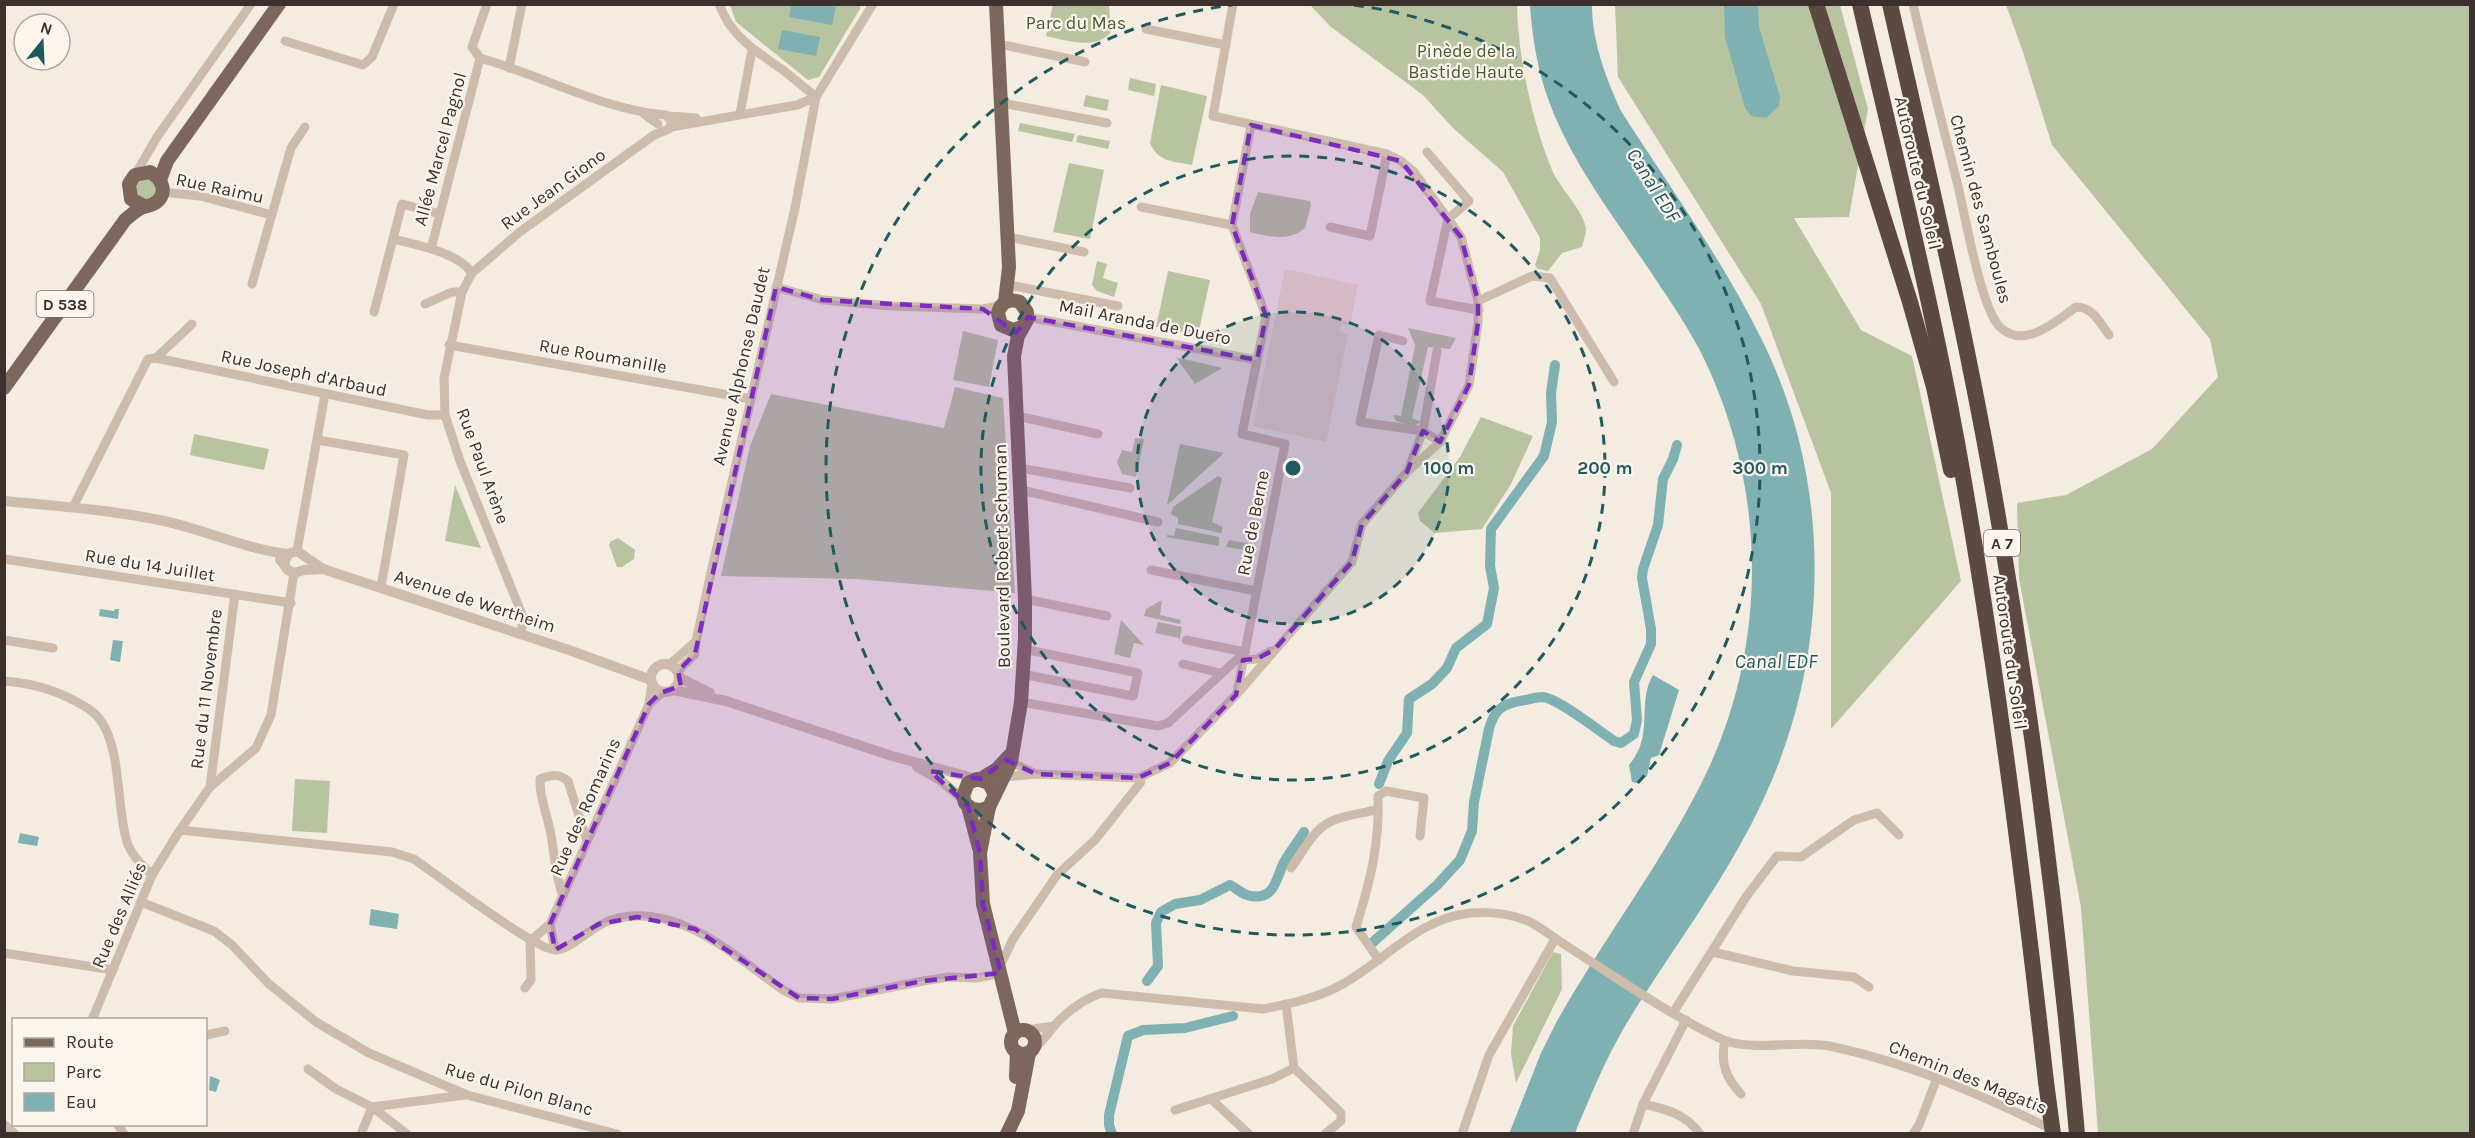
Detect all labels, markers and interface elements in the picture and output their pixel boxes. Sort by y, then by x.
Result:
north arrow [12,12,72,72]
park label: Parc du Mas [1026,12,1126,34]
text: N [38,17,55,39]
park label: Pinède de la Bastide Haute [1408,40,1524,83]
street label: Allée Marcel Pagnol [409,70,471,228]
street label: Autoroute du Soleil [1890,94,1946,252]
street label: Chemin des Samboules [1945,112,2017,306]
street label: Rue Jean Giono [496,144,610,234]
water label: Canal EDF [1622,144,1686,227]
street label: Rue Raimu [174,168,266,208]
street label: Avenue Alphonse Daudet [707,264,775,468]
road number: D 538 [36,291,94,317]
street label: Mail Aranda de Duero [1057,295,1233,349]
street label: Rue Roumanille [537,334,669,378]
street label: Rue Joseph d'Arbaud [219,345,389,401]
street label: Rue Paul Arène [452,405,514,527]
street label: Boulevard Robert Schuman [989,444,1015,668]
text: 100 m [1424,457,1474,479]
text: 200 m [1577,457,1633,479]
text: 300 m [1732,457,1788,479]
centre of rings [1283,458,1303,478]
street label: Rue de Berne [1232,469,1274,577]
road number: A 7 [1984,530,2020,556]
street label: Rue du 14 Juillet [83,544,217,586]
street label: Avenue de Wertheim [392,565,558,637]
street label: Autoroute du Soleil [1988,573,2032,731]
street label: Rue du 11 Novembre [185,608,227,770]
water label: Canal EDF [1735,650,1818,673]
street label: Rue des Romarins [545,735,625,879]
street label: Rue des Alliés [87,858,151,972]
legend [12,1018,207,1126]
text: Route [66,1031,114,1053]
street label: Chemin des Magatis [1886,1035,2050,1119]
street label: Rue du Pilon Blanc [442,1057,596,1121]
text: Parc [66,1061,102,1083]
text: Eau [66,1091,97,1113]

